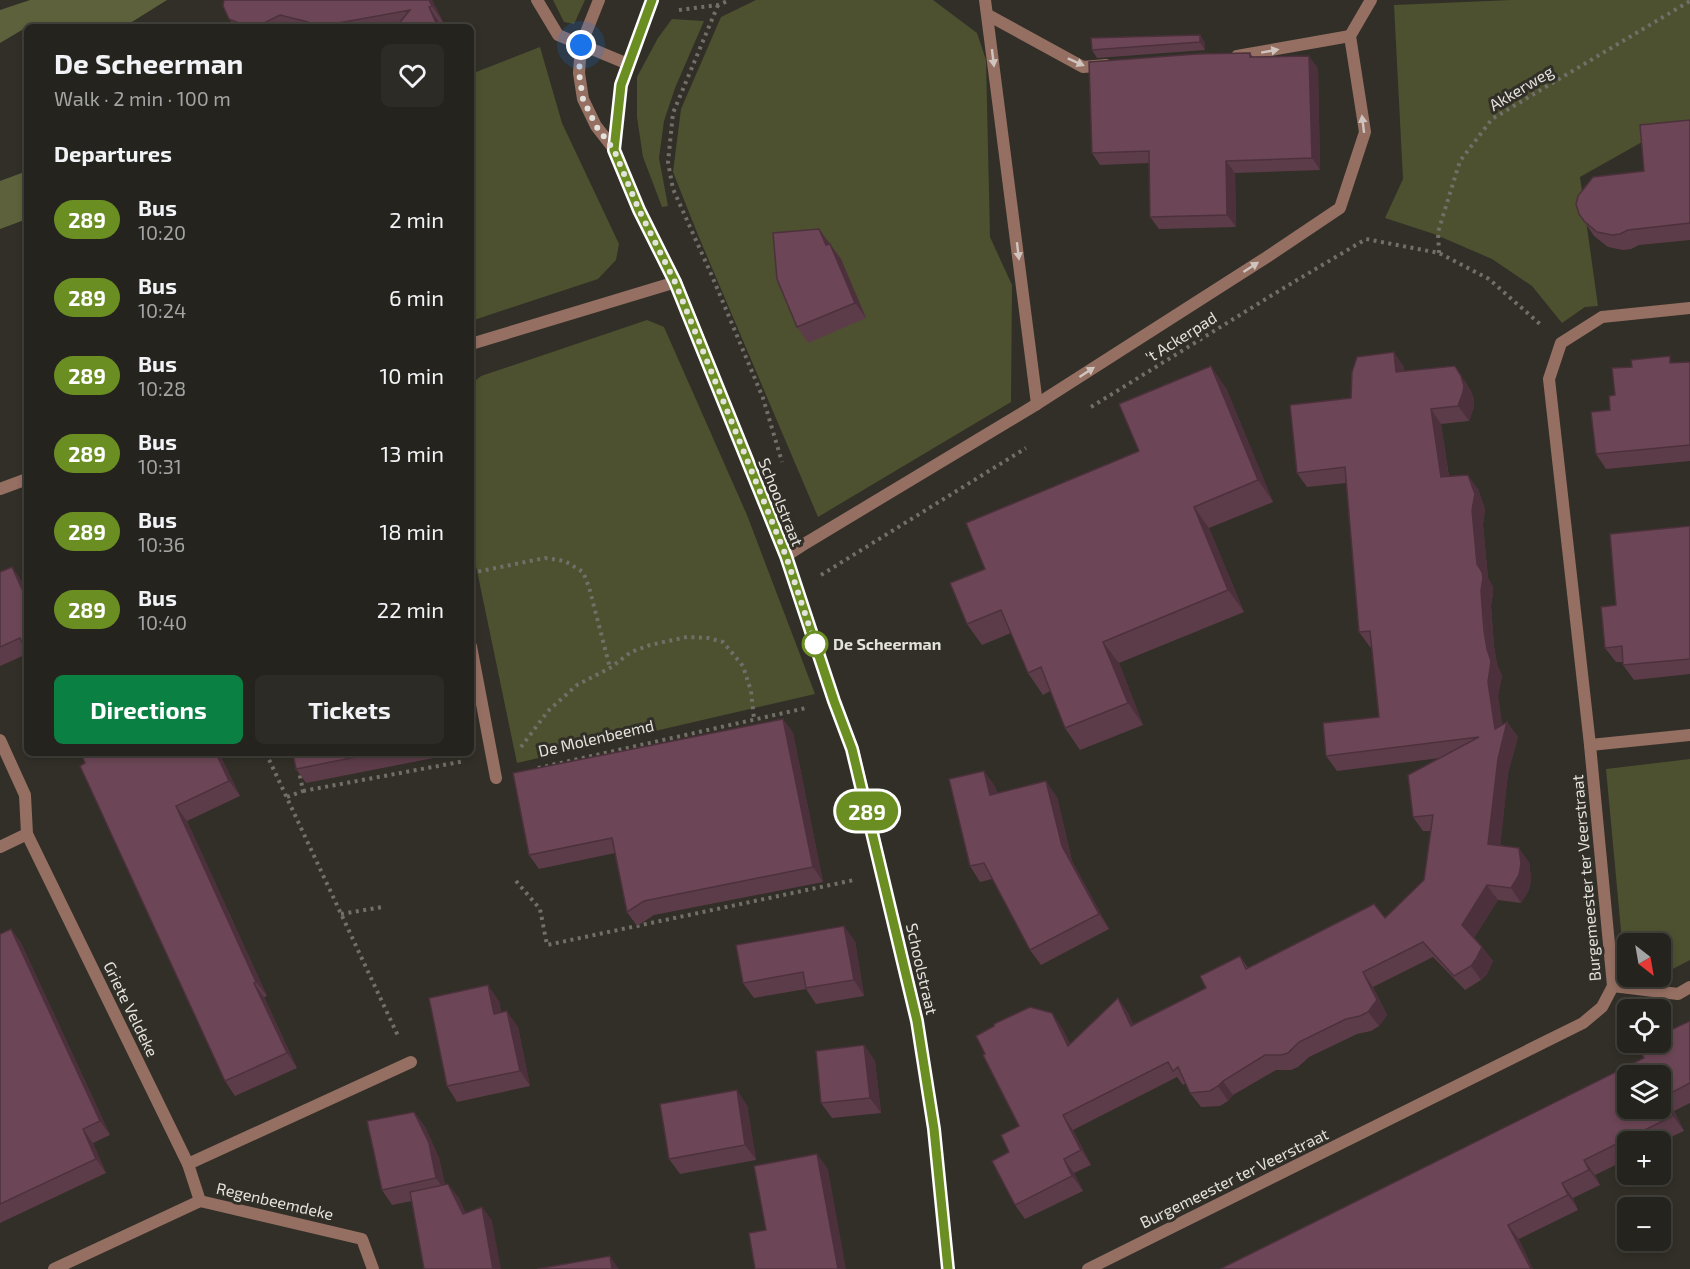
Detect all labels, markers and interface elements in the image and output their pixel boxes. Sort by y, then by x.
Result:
your location [566,30,596,60]
button: heart [381,44,444,107]
text: De Scheerman [54,46,243,80]
one-way arrow [1260,46,1279,55]
one-way arrow [989,48,998,67]
one-way arrow [1068,57,1086,67]
street label: Akkerweg [1485,61,1556,114]
text: Walk · 2 min · 100 m [54,86,231,110]
one-way arrow [1358,114,1368,133]
text: Departures [54,140,172,166]
text: Bus [138,194,177,220]
text: 2 min [389,206,444,232]
text: 289 [68,207,106,232]
text: 10:20 [138,220,186,244]
one-way arrow [1013,242,1023,261]
one-way arrow [1243,261,1259,272]
text: Bus [138,272,177,298]
text: 6 min [389,284,444,310]
text: 289 [68,285,106,310]
text: 10:24 [138,298,186,322]
street label: 't Ackerpad [1142,307,1220,366]
text: Bus [138,350,177,376]
text: 10 min [380,362,444,388]
text: 289 [68,363,106,388]
one-way arrow [1078,366,1094,378]
text: 10:28 [138,376,186,400]
text: Bus [138,428,177,454]
text: 13 min [381,440,444,466]
text: 289 [68,441,106,466]
text: 10:31 [138,454,182,478]
street label: Schoolstraat [755,455,808,549]
text: Bus [138,506,177,532]
text: 18 min [379,518,444,544]
text: 289 [68,519,106,544]
text: 10:36 [138,532,185,556]
text: Bus [138,584,177,610]
text: 22 min [377,596,444,622]
text: 289 [68,597,106,622]
text: 10:40 [138,610,187,634]
marker: De Scheerman [802,631,828,657]
place label: De Scheerman [833,634,941,653]
button: Directions [54,675,243,744]
button: Tickets [255,675,444,744]
street label: De Molenbeemd [536,715,656,760]
street label: Burgemeester ter Veerstraat [1567,774,1604,982]
line badge: 289 [832,792,902,830]
text: 289 [848,799,886,824]
street label: Schoolstraat [903,921,942,1017]
north arrow [1617,933,1671,987]
map controls [1617,933,1671,1251]
street label: Griete Veldeke [100,958,163,1060]
button: locate [1617,999,1671,1053]
button: layers [1617,1065,1671,1119]
street label: Burgemeester ter Veerstraat [1136,1124,1331,1232]
button: + [1617,1131,1671,1185]
street label: Regenbeemdeke [215,1178,336,1223]
button: − [1617,1197,1671,1251]

